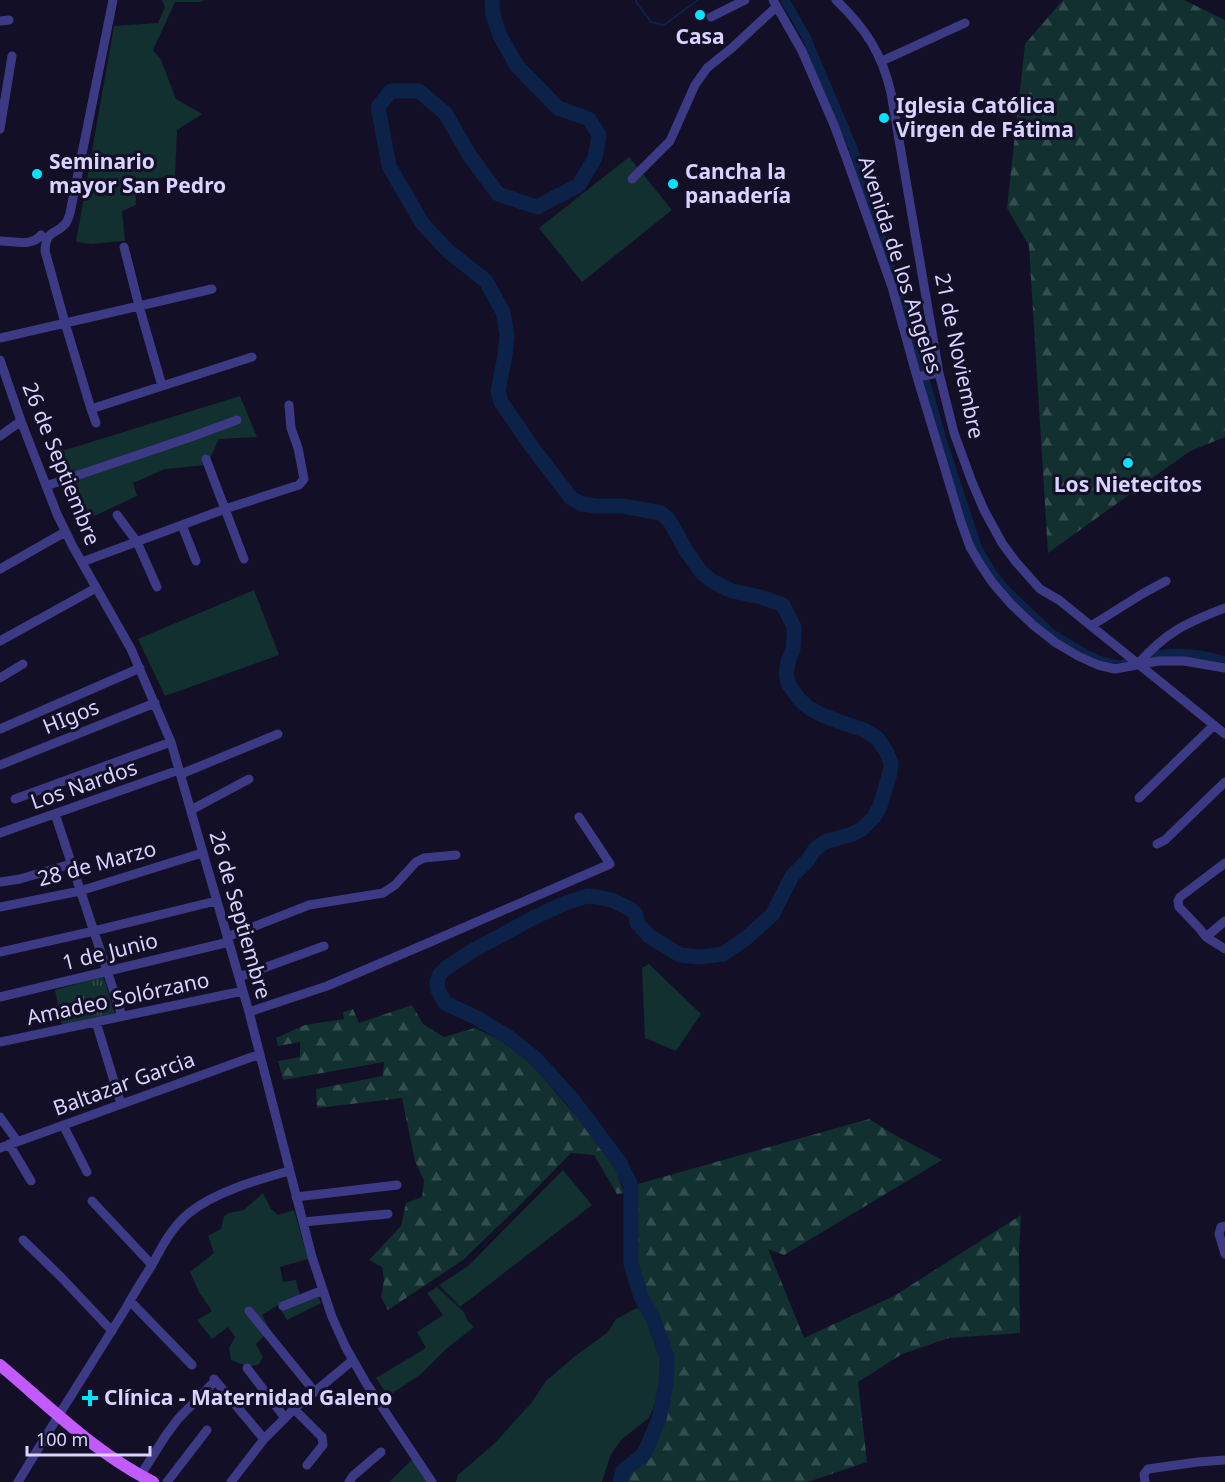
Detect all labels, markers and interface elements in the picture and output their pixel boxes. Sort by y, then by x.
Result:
marker: Casa [693,8,707,22]
place label: Casa [675,22,725,50]
place label: Iglesia Católica Virgen de Fátima [896,91,1074,143]
marker: Iglesia Católica Virgen de Fátima [877,111,891,125]
place label: Seminario mayor San Pedro [49,147,226,199]
street label: Avenida de los Angeles [853,153,949,377]
place label: Cancha la panadería [685,157,791,209]
marker: Seminario mayor San Pedro [30,167,44,181]
marker: Cancha la panadería [666,177,680,191]
street label: 21 de Noviembre [929,270,991,441]
street label: 26 de Septiembre [16,378,107,549]
marker: Los Nietecitos [1121,456,1135,470]
place label: Los Nietecitos [1054,470,1202,498]
street label: HIgos [38,692,103,740]
street label: Los Nardos [27,753,141,815]
street label: 26 de Septiembre [204,827,278,1002]
street label: 28 de Marzo [34,834,159,892]
street label: 1 de Junio [59,926,160,976]
street label: Amadeo Solórzano [24,965,212,1031]
street label: Baltazar Garcia [49,1044,198,1122]
place label: Clínica - Maternidad Galeno [104,1383,392,1411]
marker: Clínica - Maternidad Galeno [81,1389,99,1407]
scale bar [27,1419,150,1457]
text: 100 m [36,1427,88,1451]

